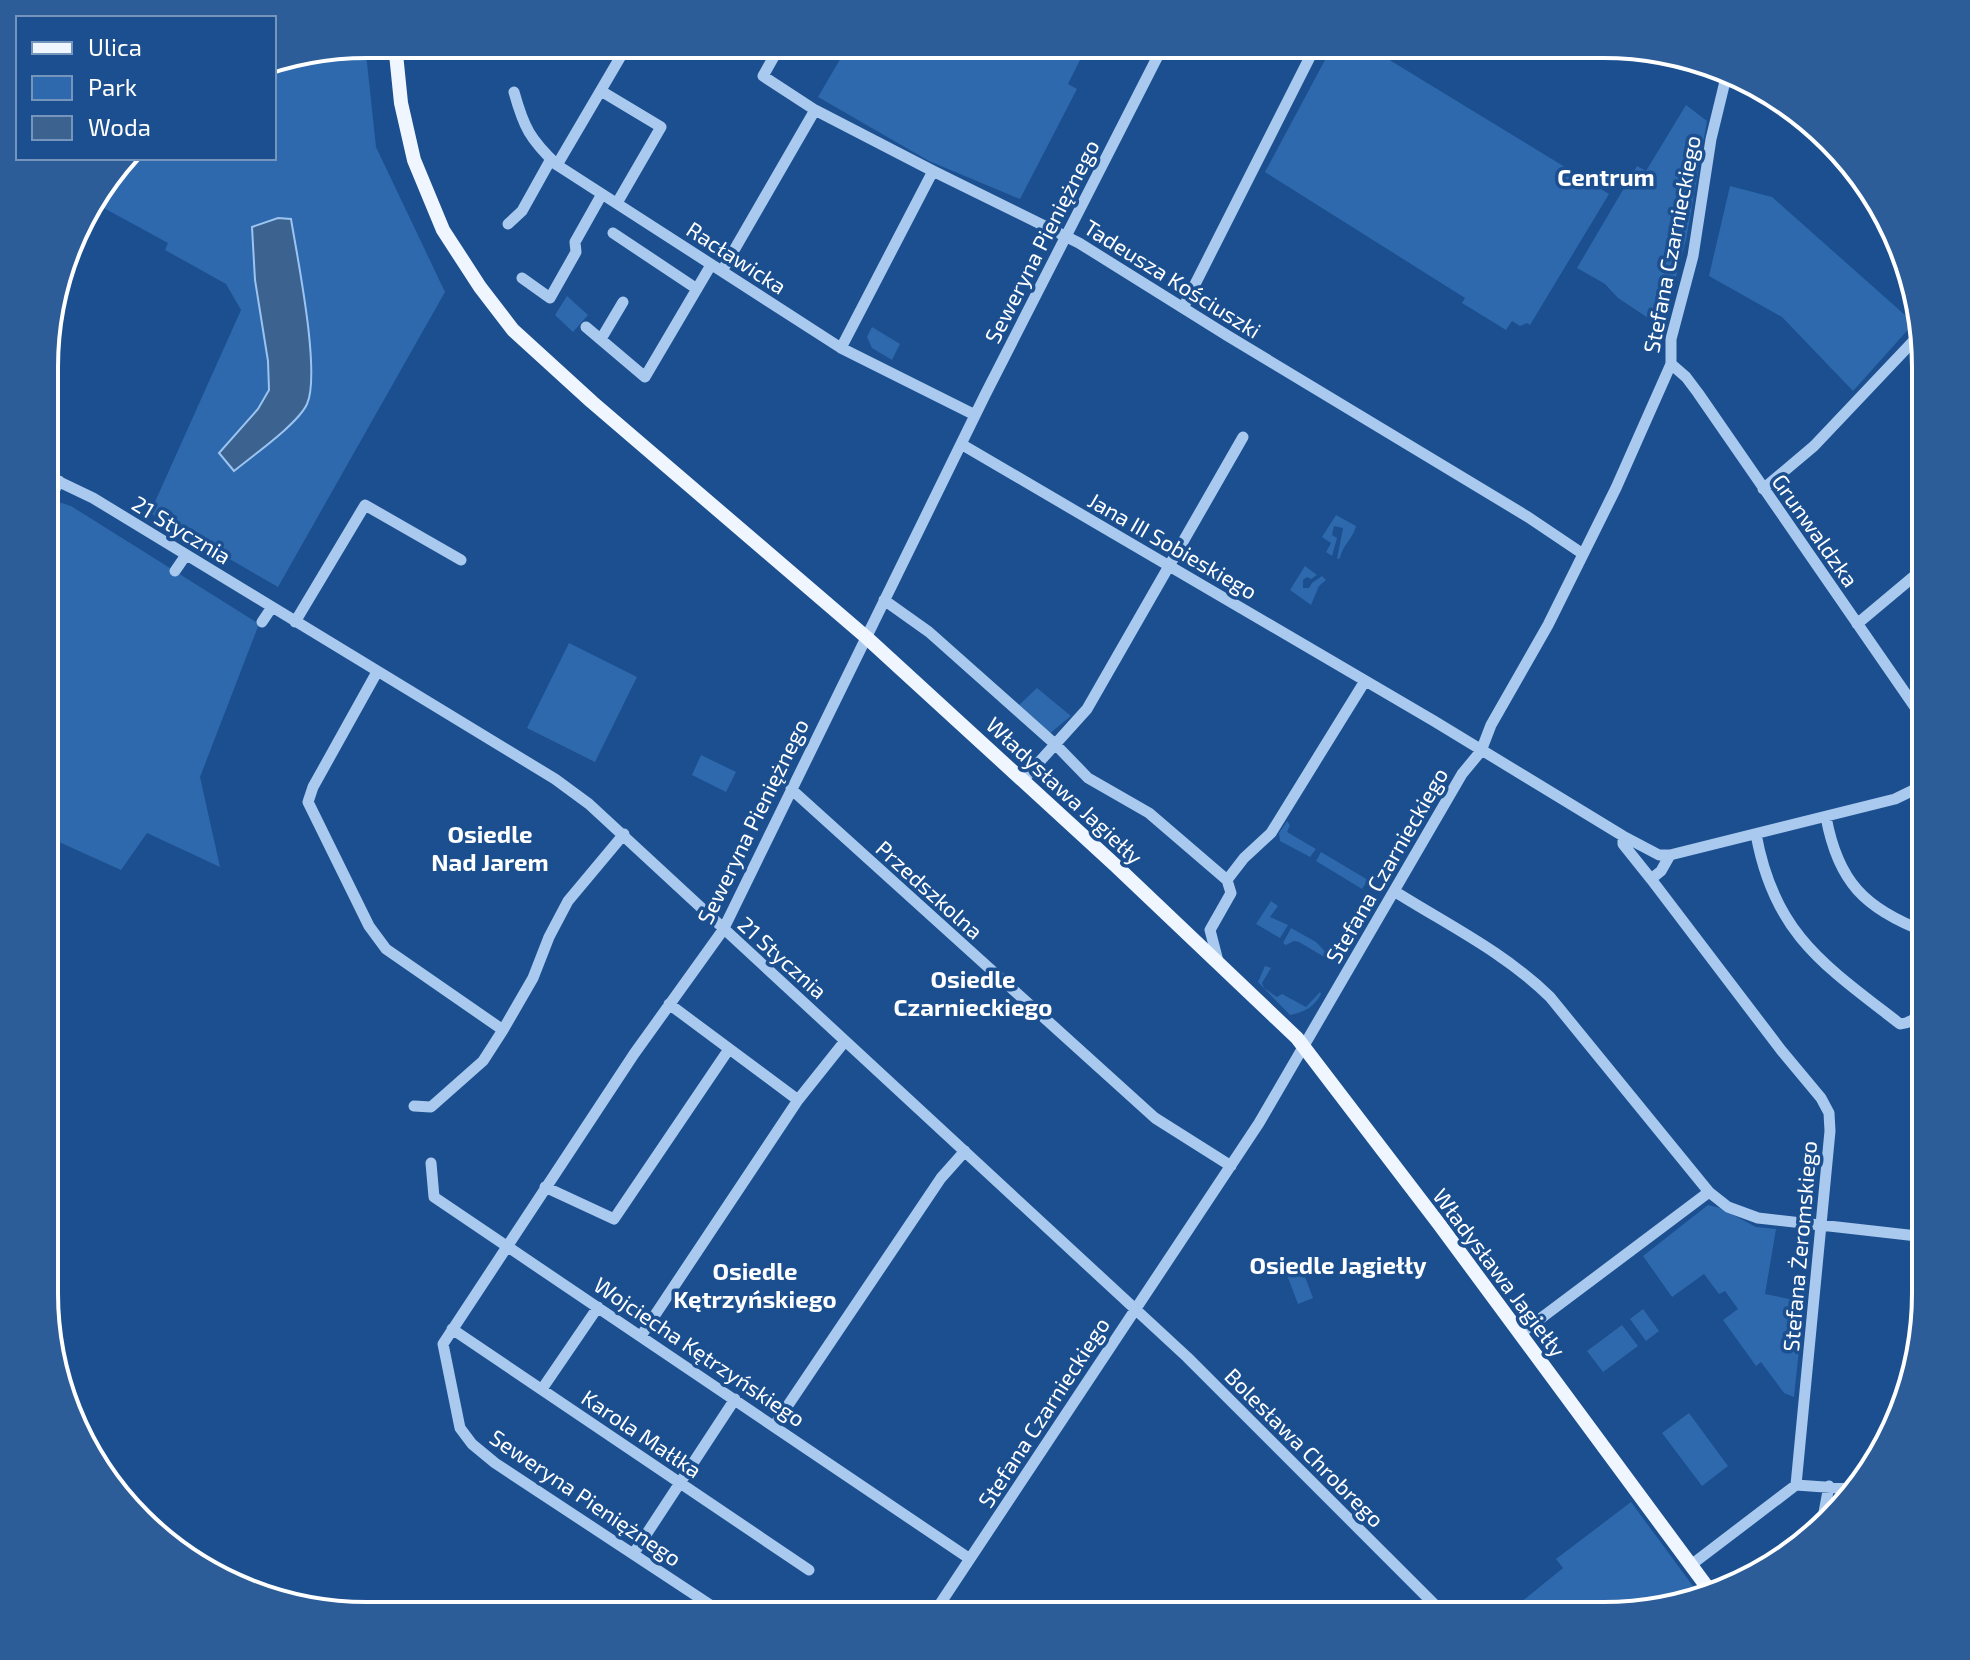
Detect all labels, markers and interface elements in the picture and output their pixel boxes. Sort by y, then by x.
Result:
legend [16,16,276,160]
text: Ulica [88,32,142,61]
text: Park [88,72,137,101]
text: Woda [88,112,151,141]
street label: Stefana Czarnieckiego [1637,133,1705,355]
street label: Seweryna Pieniężnego [978,135,1104,347]
district label: Centrum [1557,162,1655,191]
street label: Tadeusza Kościuszki [1080,213,1266,343]
street label: Racławicka [682,215,792,299]
street label: Grunwaldzka [1768,469,1864,591]
street label: Jana III Sobieskiego [1084,486,1262,604]
street label: 21 Stycznia [128,489,236,569]
street label: Władysława Jagiełły [981,711,1149,869]
street label: Seweryna Pieniężnego [691,714,813,928]
street label: Stefana Czarnieckiego [1319,763,1453,967]
district label: Osiedle Nad Jarem [431,819,549,876]
street label: Przedszkolna [871,834,989,944]
street label: 21 Stycznia [733,910,833,1004]
district label: Osiedle Czarnieckiego [893,964,1053,1021]
street label: Stefana Żeromskiego [1777,1140,1821,1352]
street label: Władysława Jagiełły [1428,1183,1572,1362]
district label: Osiedle Jagiełły [1249,1250,1427,1279]
district label: Osiedle Kętrzyńskiego [673,1256,837,1313]
street label: Wojciecha Kętrzyńskiego [589,1271,810,1432]
street label: Stefana Czarnieckiego [972,1312,1114,1512]
street label: Bolesława Chrobrego [1220,1362,1390,1532]
street label: Karola Małłka [577,1383,707,1483]
street label: Seweryna Pieniężnego [485,1423,687,1571]

